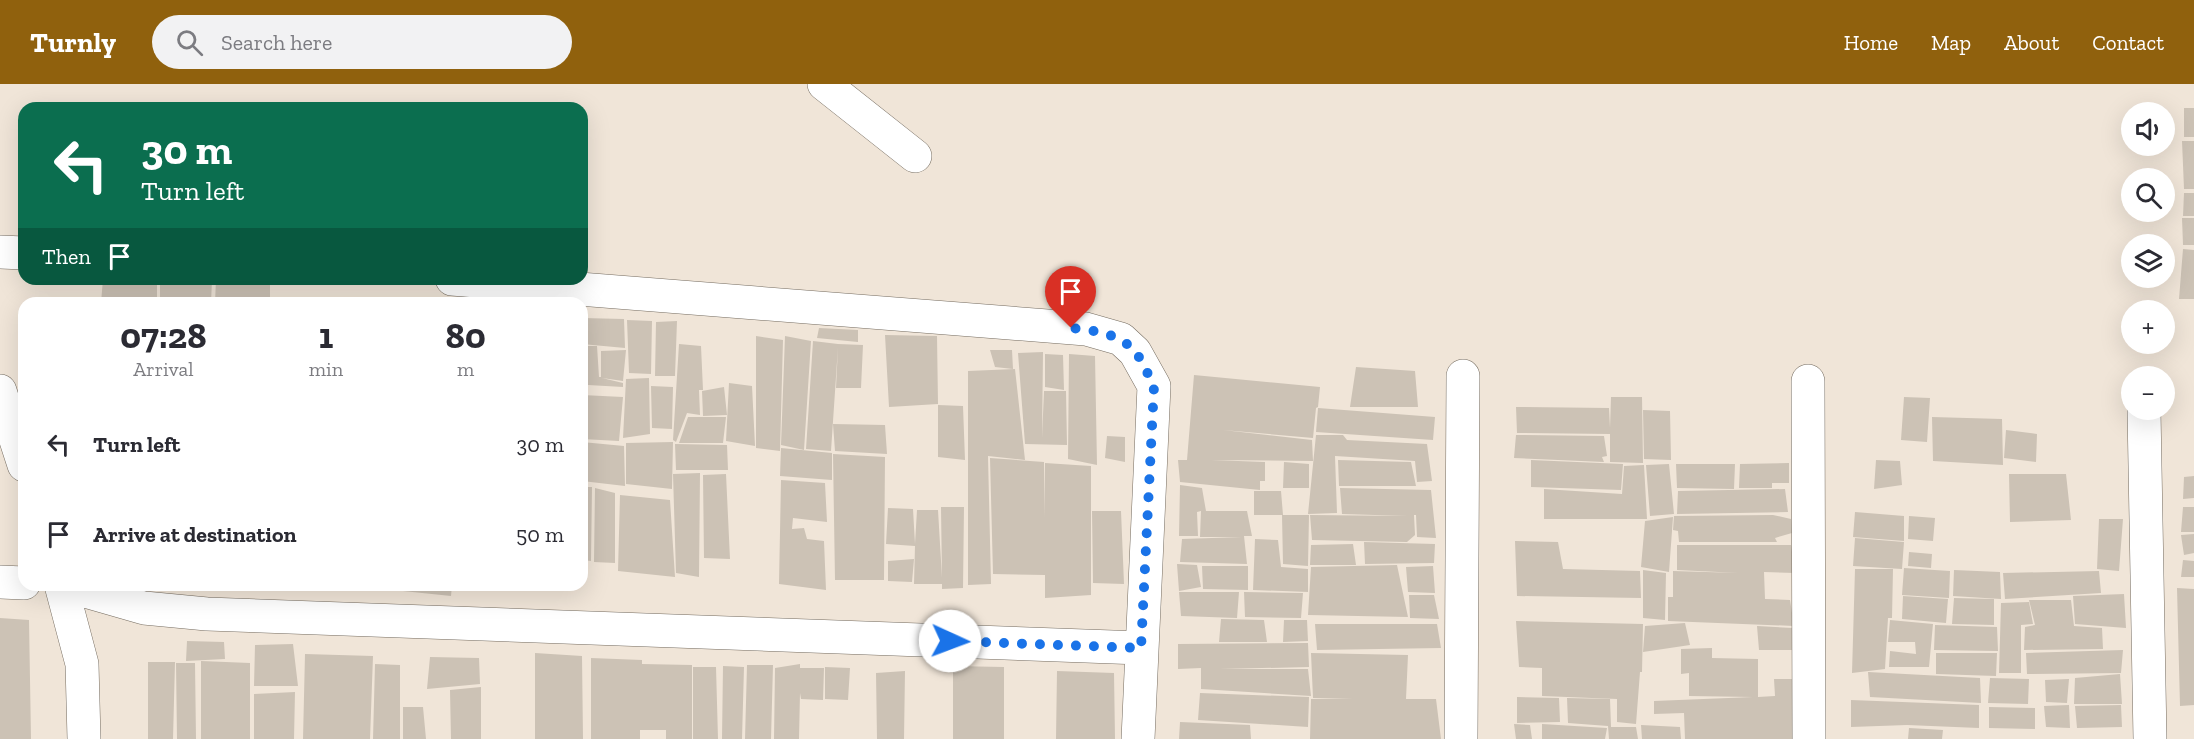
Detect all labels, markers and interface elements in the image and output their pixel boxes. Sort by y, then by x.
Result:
search box [152,15,572,69]
text: Turnly [30,26,116,59]
icon: search [173,26,206,59]
text: Search here [221,29,332,56]
text: Home [1844,30,1898,55]
text: Map [1931,30,1971,55]
text: About [2004,30,2059,55]
text: Contact [2092,30,2164,55]
map controls [2121,102,2175,420]
button: sound [2121,102,2175,156]
text: 30 m [141,124,232,175]
icon: left [42,126,120,204]
button: search [2121,168,2175,222]
text: Turn left [141,175,244,207]
button: layers [2121,234,2175,288]
icon: arrive [103,240,136,273]
text: Then [42,243,91,270]
pin [1045,266,1096,328]
icon: arrive [1054,275,1087,308]
button: + [2121,300,2175,354]
text: 07:28 [120,314,207,357]
text: 1 [319,314,333,357]
text: 80 [446,314,486,357]
text: Arrival [133,357,194,381]
text: min [309,357,343,381]
text: m [457,357,474,381]
button: − [2121,366,2175,420]
icon: left [42,428,75,461]
text: Turn left [93,431,180,458]
text: 30 m [517,431,564,458]
icon: arrive [42,518,75,551]
text: Arrive at destination [93,521,296,548]
text: 50 m [516,521,564,548]
position arrow [918,609,982,673]

